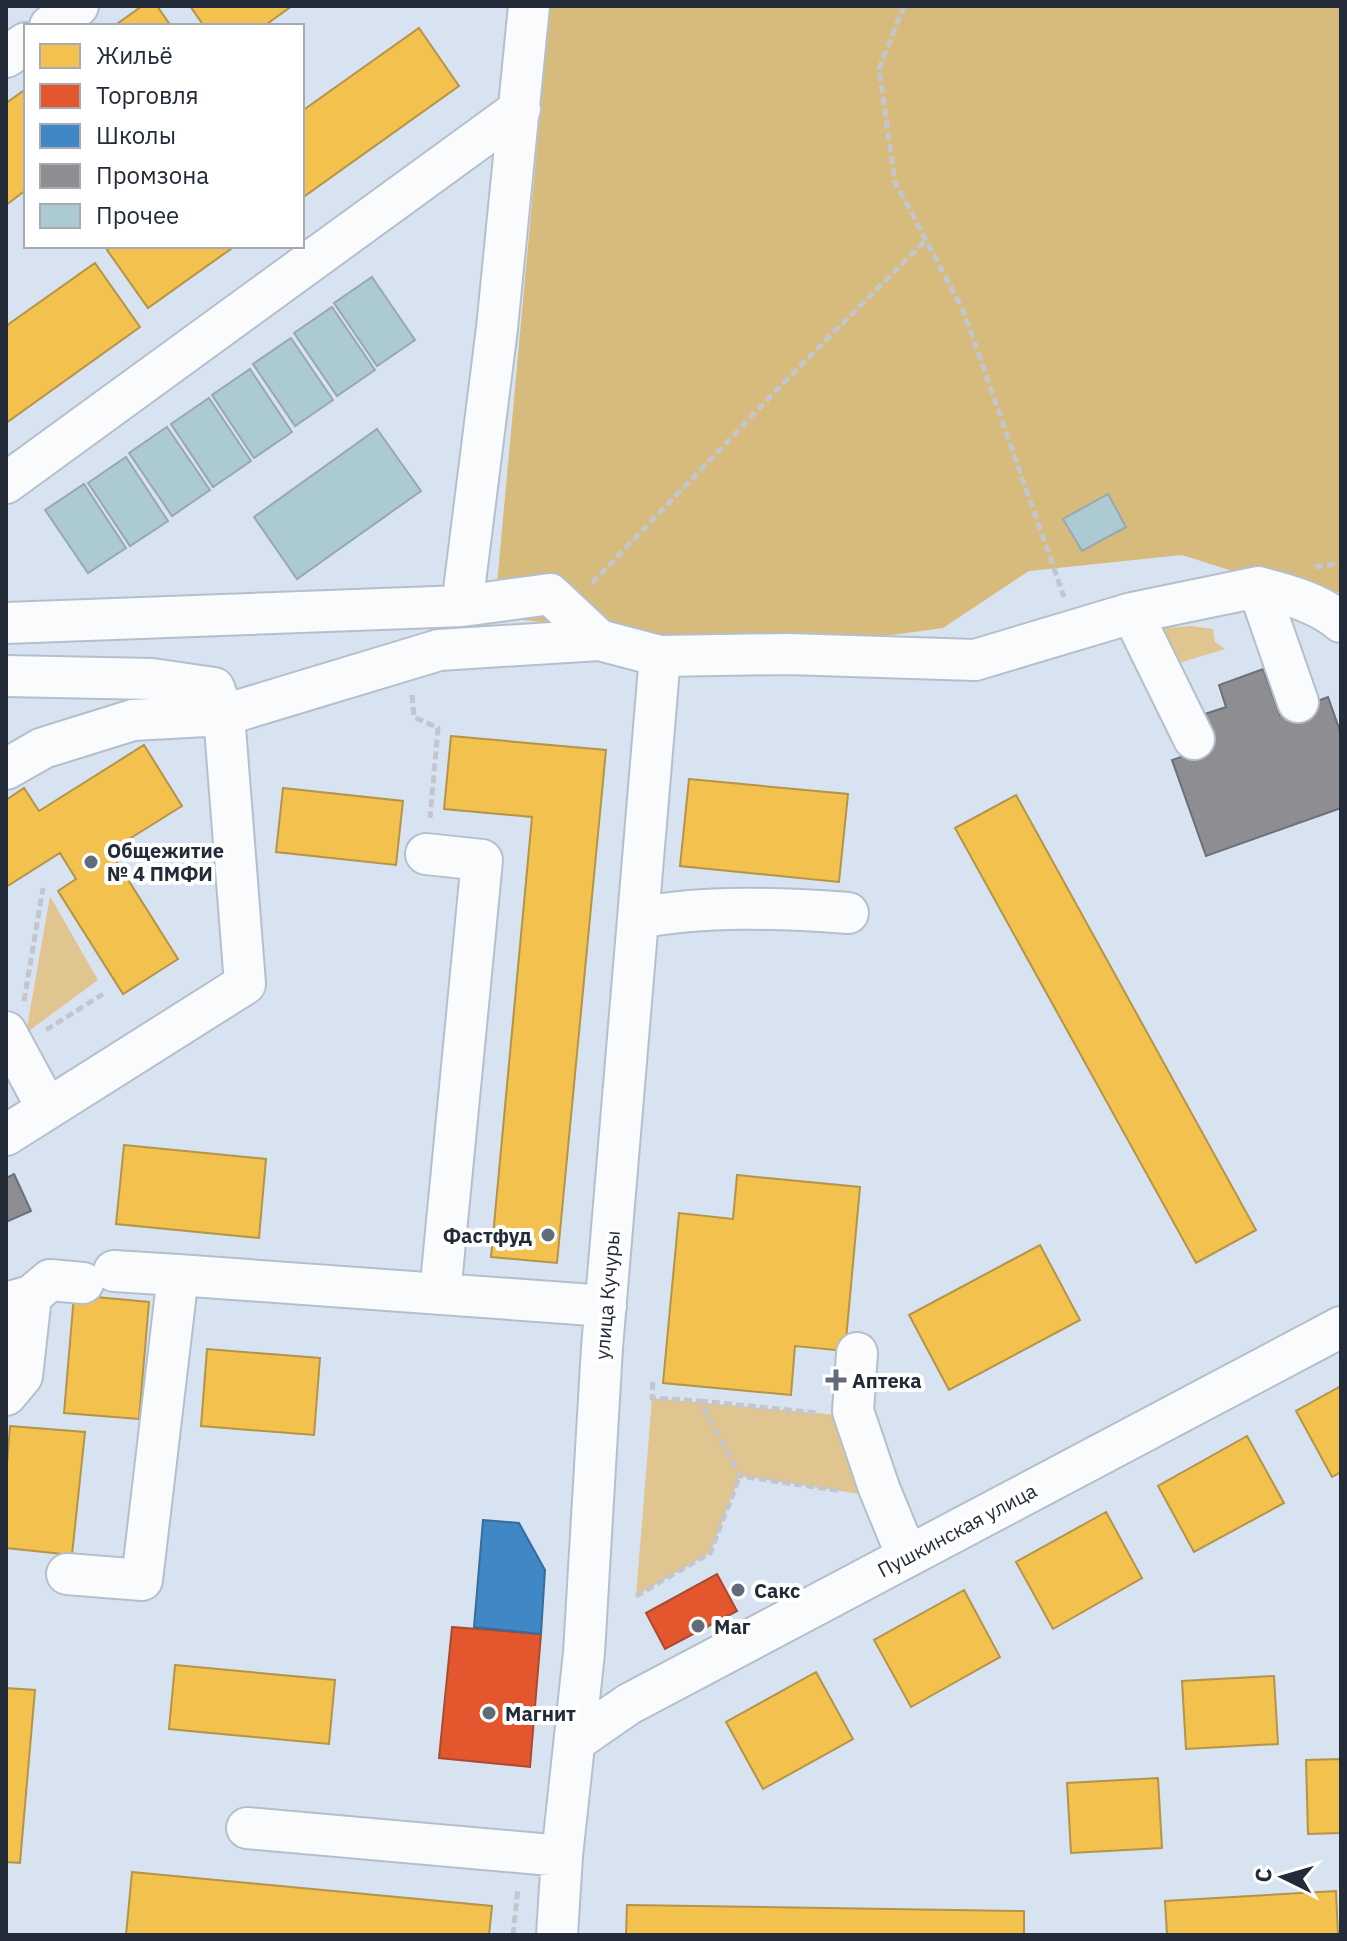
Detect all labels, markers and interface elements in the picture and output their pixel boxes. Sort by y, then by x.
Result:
legend [24,24,304,248]
text: Жильё [96,39,173,71]
text: Торговля [96,79,199,111]
text: Школы [96,119,176,151]
text: Промзона [96,159,209,191]
text: Прочее [96,199,179,231]
place label: Общежитие № 4 ПМФИ [107,837,224,887]
marker: Общежитие № 4 ПМФИ [82,853,100,871]
place label: Фастфуд [443,1222,532,1249]
marker: Фастфуд [539,1226,557,1244]
street label: улица Кучуры [588,1229,626,1361]
place label: Аптека [852,1367,922,1394]
marker: Аптека [827,1371,845,1389]
street label: Пушкинская улица [873,1476,1042,1583]
place label: Сакс [754,1577,800,1604]
marker: Сакс [729,1581,747,1599]
place label: Маг [714,1613,751,1640]
marker: Маг [689,1617,707,1635]
place label: Магнит [505,1700,576,1727]
marker: Магнит [480,1704,498,1722]
north arrow [1243,1837,1323,1917]
text: С [1248,1867,1278,1884]

